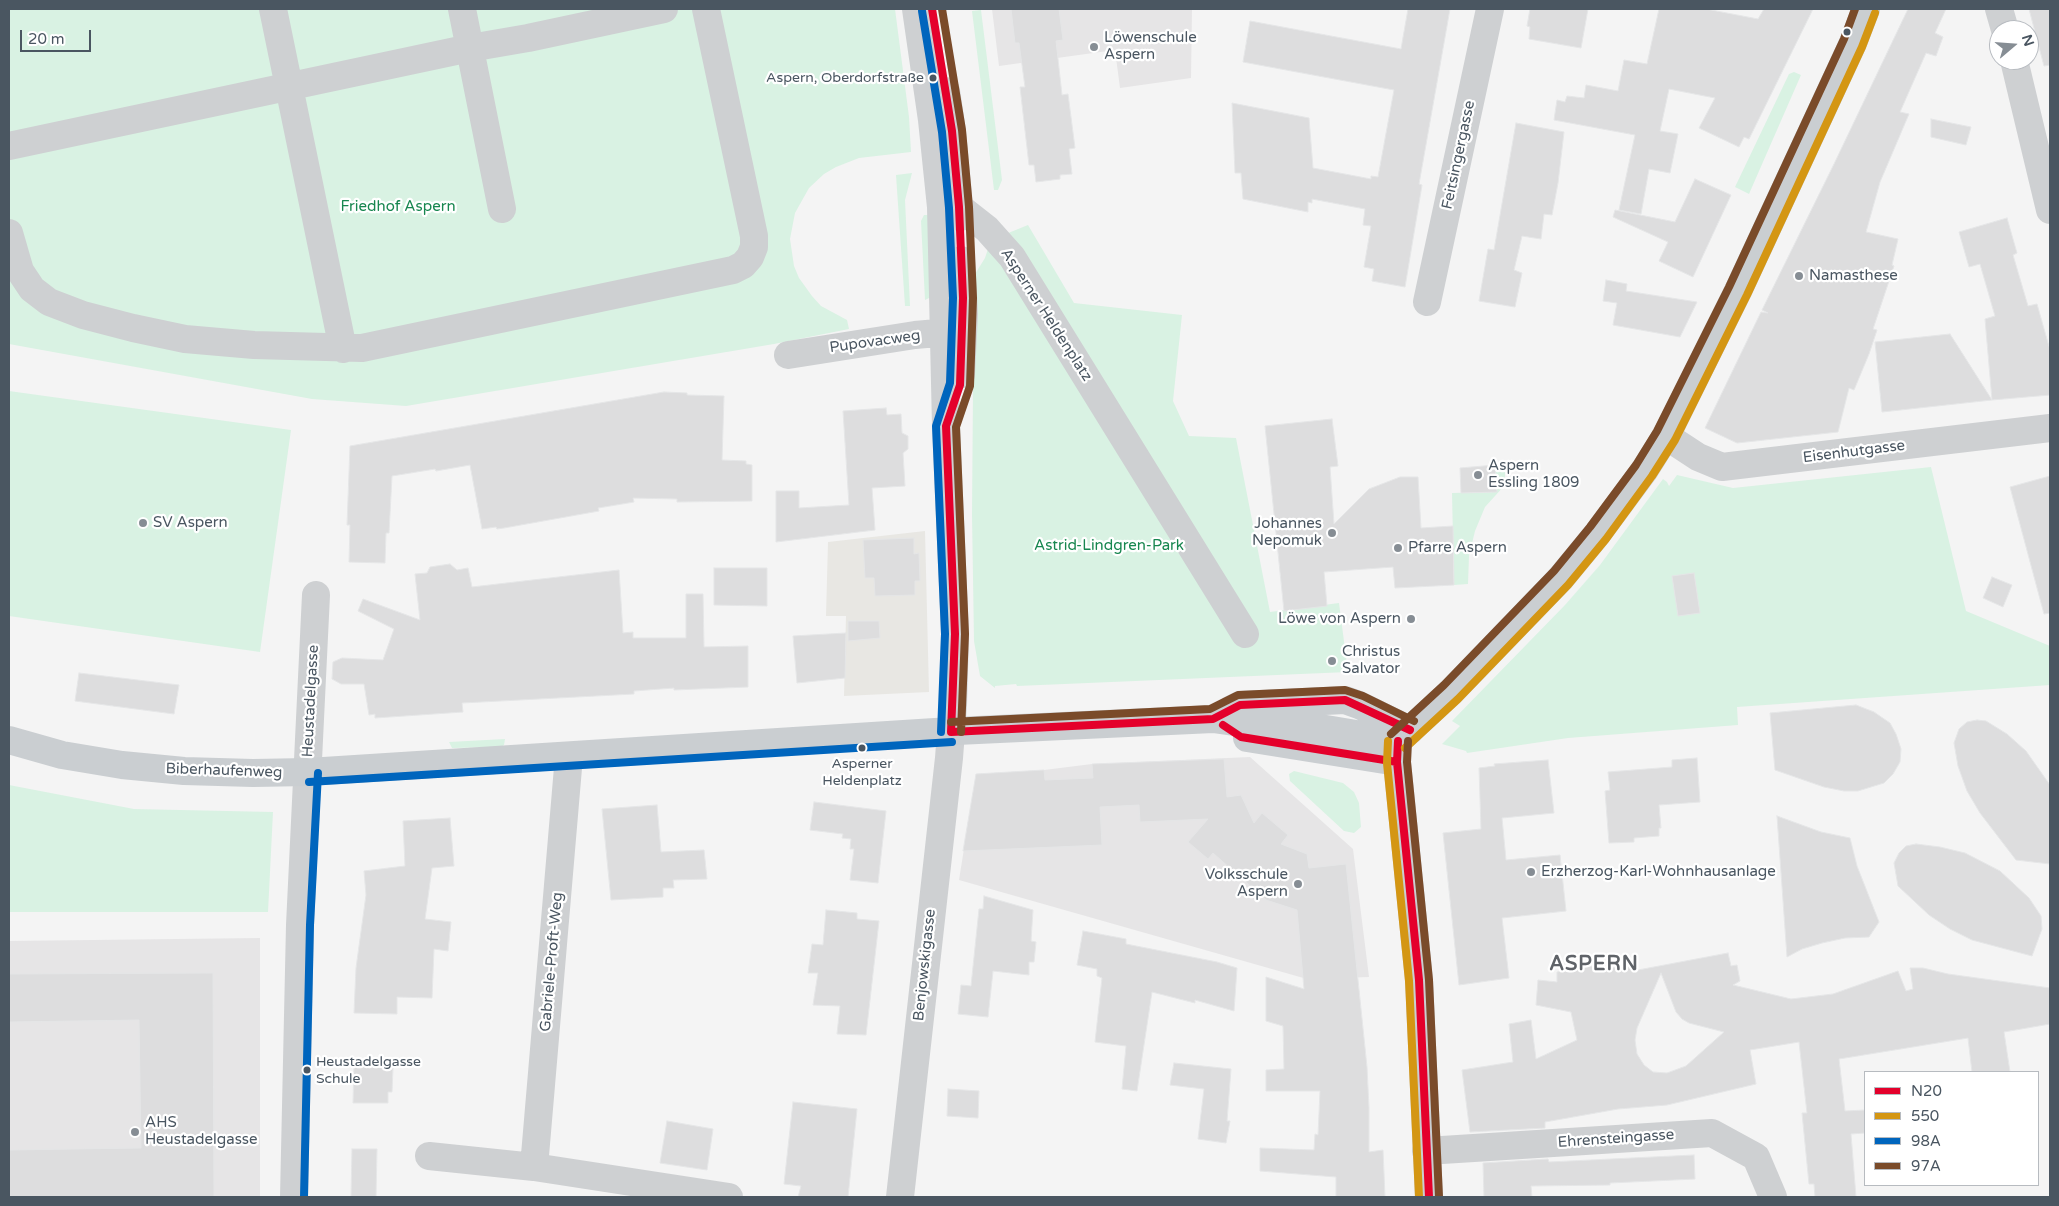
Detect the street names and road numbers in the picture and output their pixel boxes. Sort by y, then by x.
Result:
street label: Feitsingergasse [1439,99,1479,211]
street label: Asperner Heldenplatz [996,245,1096,385]
street label: Pupovacweg [828,327,922,357]
street label: Eisenhutgasse [1802,437,1906,467]
street label: Heustadelgasse [299,644,323,758]
street label: Biberhaufenweg [165,760,283,782]
street label: Gabriele-Proft-Weg [537,891,567,1033]
street label: Benjowskigasse [910,908,940,1022]
street label: Ehrensteingasse [1557,1126,1675,1152]

